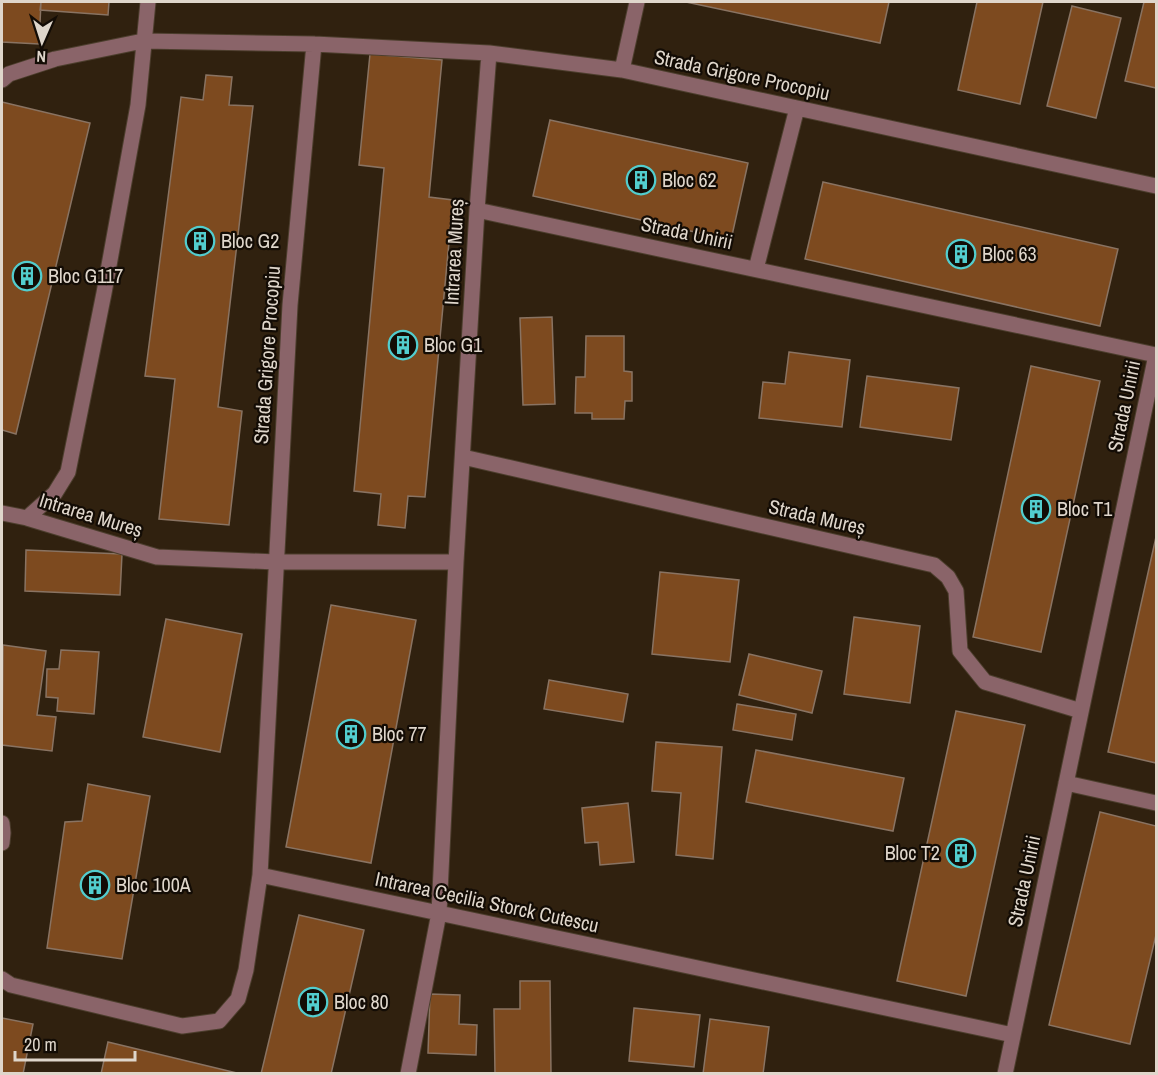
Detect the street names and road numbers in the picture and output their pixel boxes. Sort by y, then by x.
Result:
street label: Strada Grigore Procopiu [652,43,832,106]
street label: Intrarea Mureș [437,198,470,306]
street label: Strada Unirii [639,210,735,255]
street label: Strada Grigore Procopiu [247,265,286,445]
street label: Strada Unirii [1101,358,1146,454]
street label: Intrarea Mureș [36,486,146,543]
street label: Strada Mureș [766,492,868,541]
street label: Strada Unirii [1001,833,1046,929]
street label: Intrarea Cecilia Storck Cutescu [373,865,601,938]

